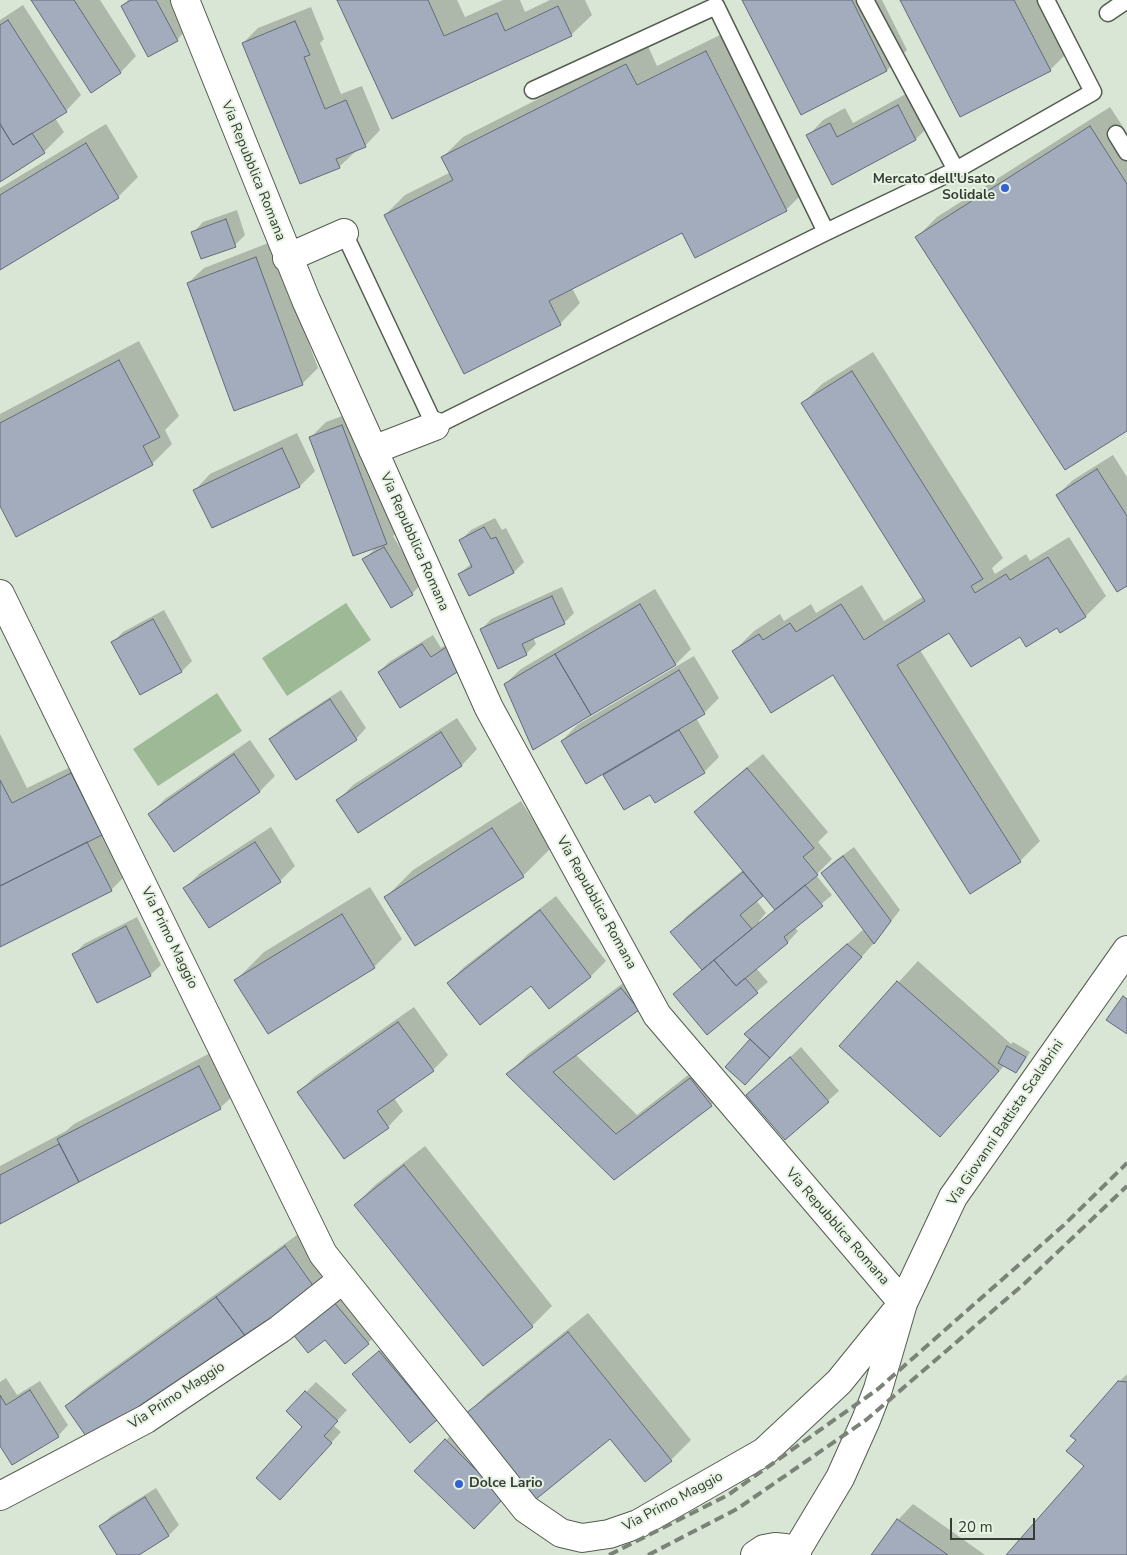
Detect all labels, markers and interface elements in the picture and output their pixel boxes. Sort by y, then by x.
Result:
street label: Via Repubblica Romana [217,99,289,243]
place label: Mercato dell'Usato Solidale [873,172,995,204]
marker: Mercato dell'Usato Solidale [999,182,1011,194]
street label: Via Repubblica Romana [376,470,452,614]
street label: Via Repubblica Romana [552,834,640,972]
street label: Via Primo Maggio [137,884,201,992]
street label: Via Giovanni Battista Scalabrini [944,1037,1068,1209]
street label: Via Repubblica Romana [782,1165,892,1289]
street label: Via Primo Maggio [126,1359,228,1433]
street label: Via Primo Maggio [620,1469,726,1535]
place label: Dolce Lario [469,1476,543,1492]
marker: Dolce Lario [453,1478,465,1490]
scale bar [952,1508,1037,1540]
text: 20 m [958,1517,993,1537]

